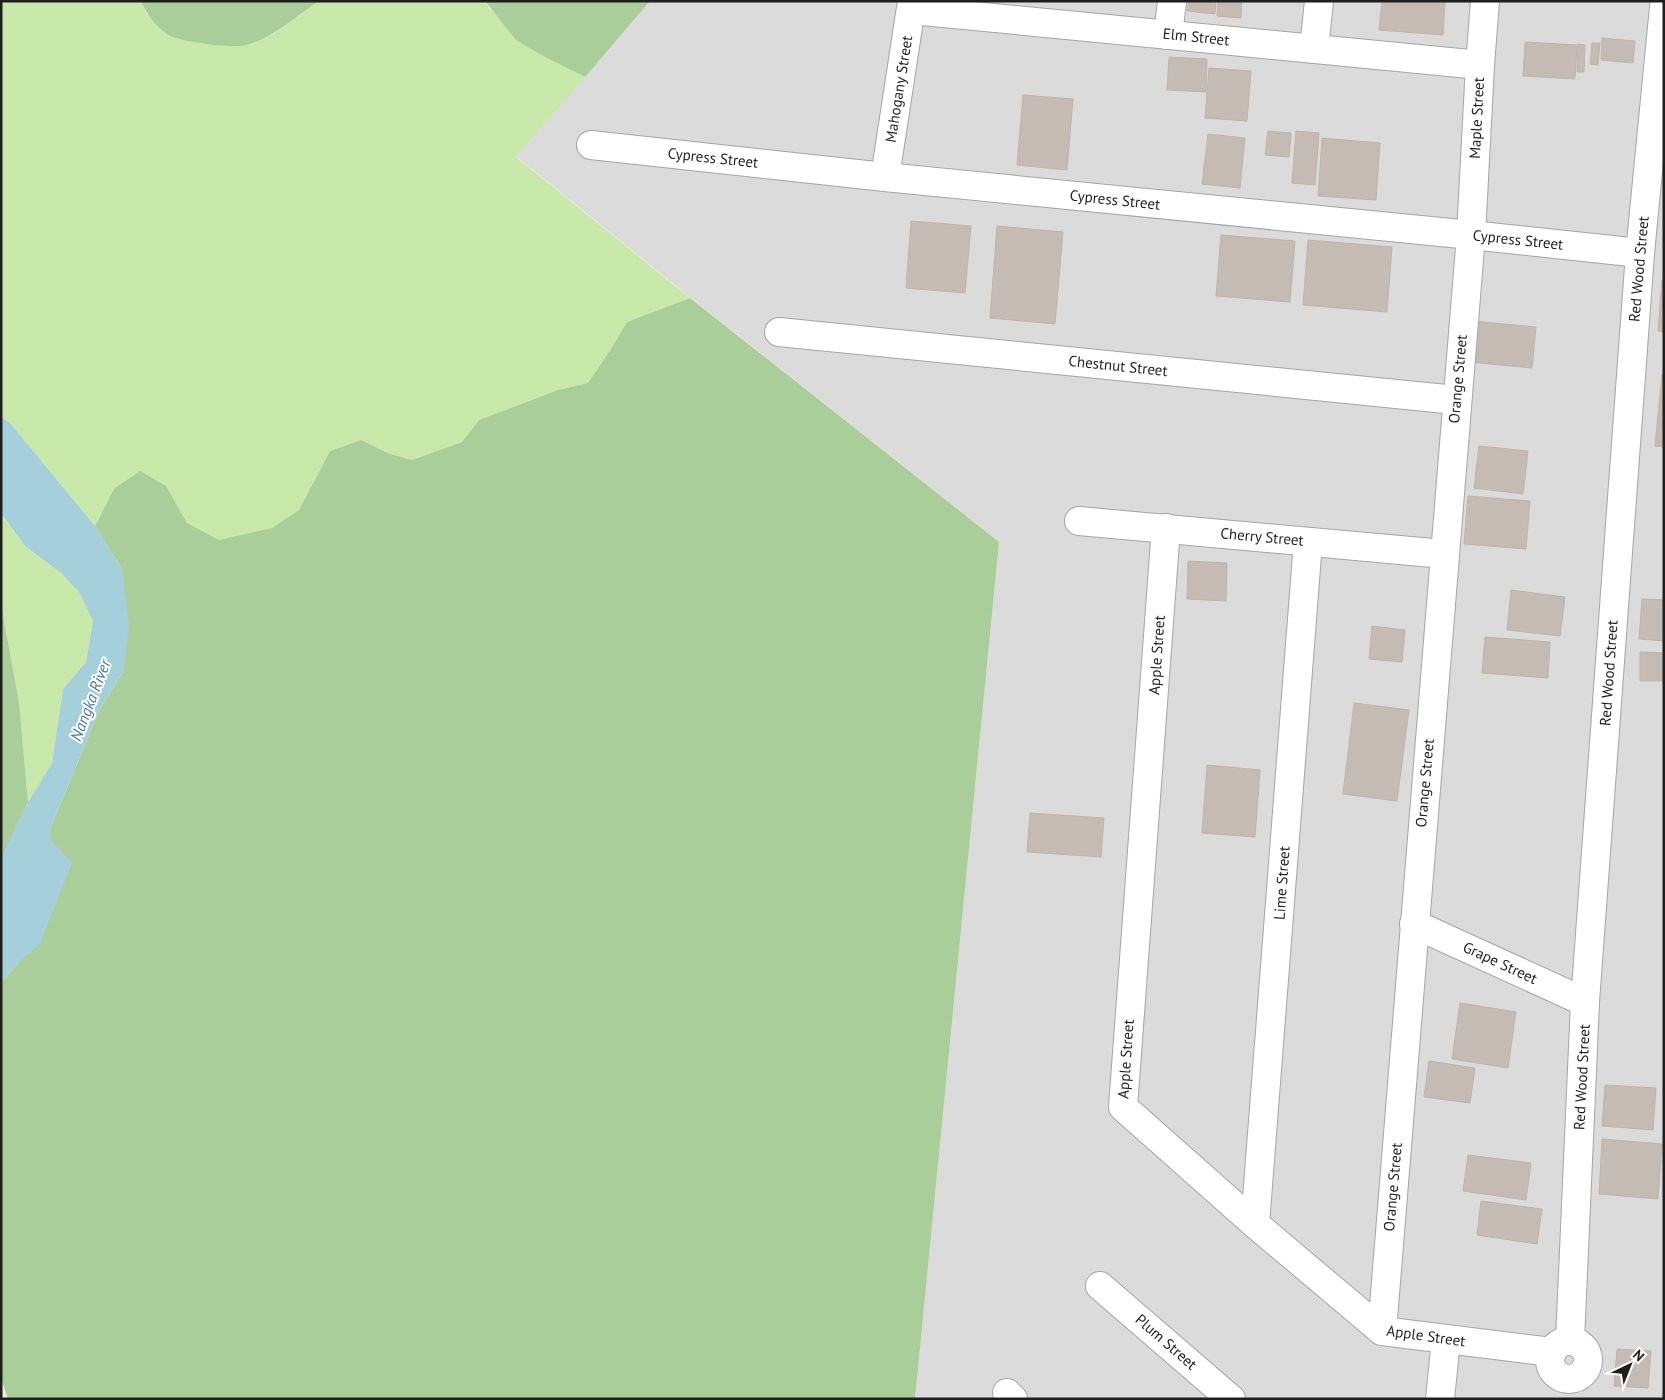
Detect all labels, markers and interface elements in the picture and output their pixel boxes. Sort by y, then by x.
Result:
street label: Elm Street [1162,24,1230,49]
street label: Mahogany Street [881,34,916,144]
street label: Maple Street [1465,77,1488,159]
street label: Cypress Street [667,143,759,172]
street label: Cypress Street [1069,185,1161,214]
street label: Red Wood Street [1624,215,1653,323]
street label: Cypress Street [1472,225,1564,254]
street label: Orange Street [1444,334,1471,424]
street label: Chestnut Street [1068,351,1169,380]
street label: Cherry Street [1220,523,1304,550]
street label: Apple Street [1144,615,1169,695]
street label: Red Wood Street [1595,619,1622,726]
water label: Nangka River [65,655,115,744]
street label: Orange Street [1411,738,1438,828]
street label: Lime Street [1269,845,1294,920]
street label: Grape Street [1460,937,1540,988]
street label: Apple Street [1113,1019,1138,1099]
street label: Red Wood Street [1569,1024,1594,1130]
street label: Orange Street [1379,1142,1406,1232]
street label: Plum Street [1132,1310,1201,1374]
street label: Apple Street [1385,1321,1467,1350]
north arrow [1605,1340,1655,1390]
text: N [1629,1346,1648,1365]

